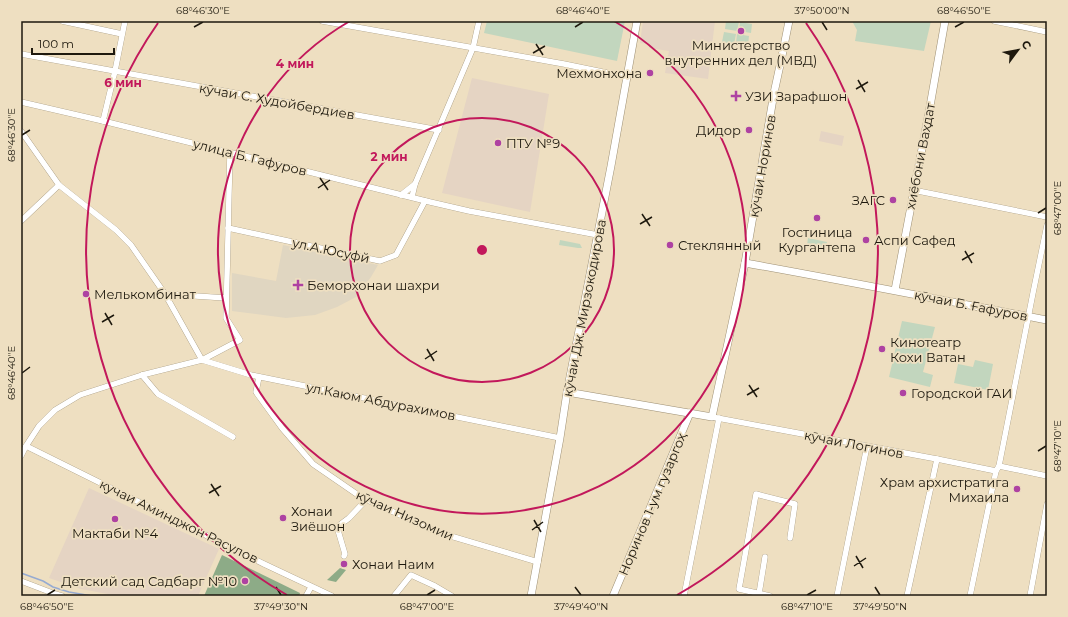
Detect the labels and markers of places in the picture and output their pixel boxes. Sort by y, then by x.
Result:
marker: Министерство внутренних дел (МВД) [736,26,746,36]
place label: Министерство внутренних дел (МВД) [665,37,817,68]
place label: Мехмонхона [556,65,642,81]
marker: Мехмонхона [645,68,655,78]
place label: УЗИ Зарафшон [745,88,847,104]
marker: УЗИ Зарафшон [730,90,742,102]
place label: Дидор [696,122,741,138]
marker: Дидор [744,125,754,135]
place label: ПТУ №9 [506,135,560,151]
marker: ПТУ №9 [493,138,503,148]
place label: ЗАГС [852,192,885,208]
marker: ЗАГС [888,195,898,205]
marker: Гостиница Кургантепа [812,213,822,223]
place label: Гостиница Кургантепа [778,224,856,255]
place label: Аспи Сафед [874,232,955,248]
marker: Аспи Сафед [861,235,871,245]
place label: Стеклянный [678,237,761,253]
marker: Стеклянный [665,240,675,250]
centre of rings [475,243,489,257]
place label: Беморхонаи шахри [307,277,440,293]
marker: Беморхонаи шахри [292,279,304,291]
place label: Мелькомбинат [94,286,197,302]
marker: Мелькомбинат [81,289,91,299]
place label: Кинотеатр Кохи Ватан [890,334,966,365]
marker: Кинотеатр Кохи Ватан [877,344,887,354]
place label: Городской ГАИ [911,385,1012,401]
marker: Городской ГАИ [898,388,908,398]
place label: Храм архистратига Михаила [880,474,1009,505]
marker: Храм архистратига Михаила [1012,484,1022,494]
place label: Хонаи Зиёшон [291,503,345,534]
marker: Хонаи Зиёшон [278,513,288,523]
marker: Мактаби №4 [110,514,120,524]
place label: Мактаби №4 [72,525,158,541]
place label: Хонаи Наим [352,556,435,572]
marker: Хонаи Наим [339,559,349,569]
place label: Детский сад Садбарг №10 [61,573,237,589]
marker: Детский сад Садбарг №10 [240,576,250,586]

